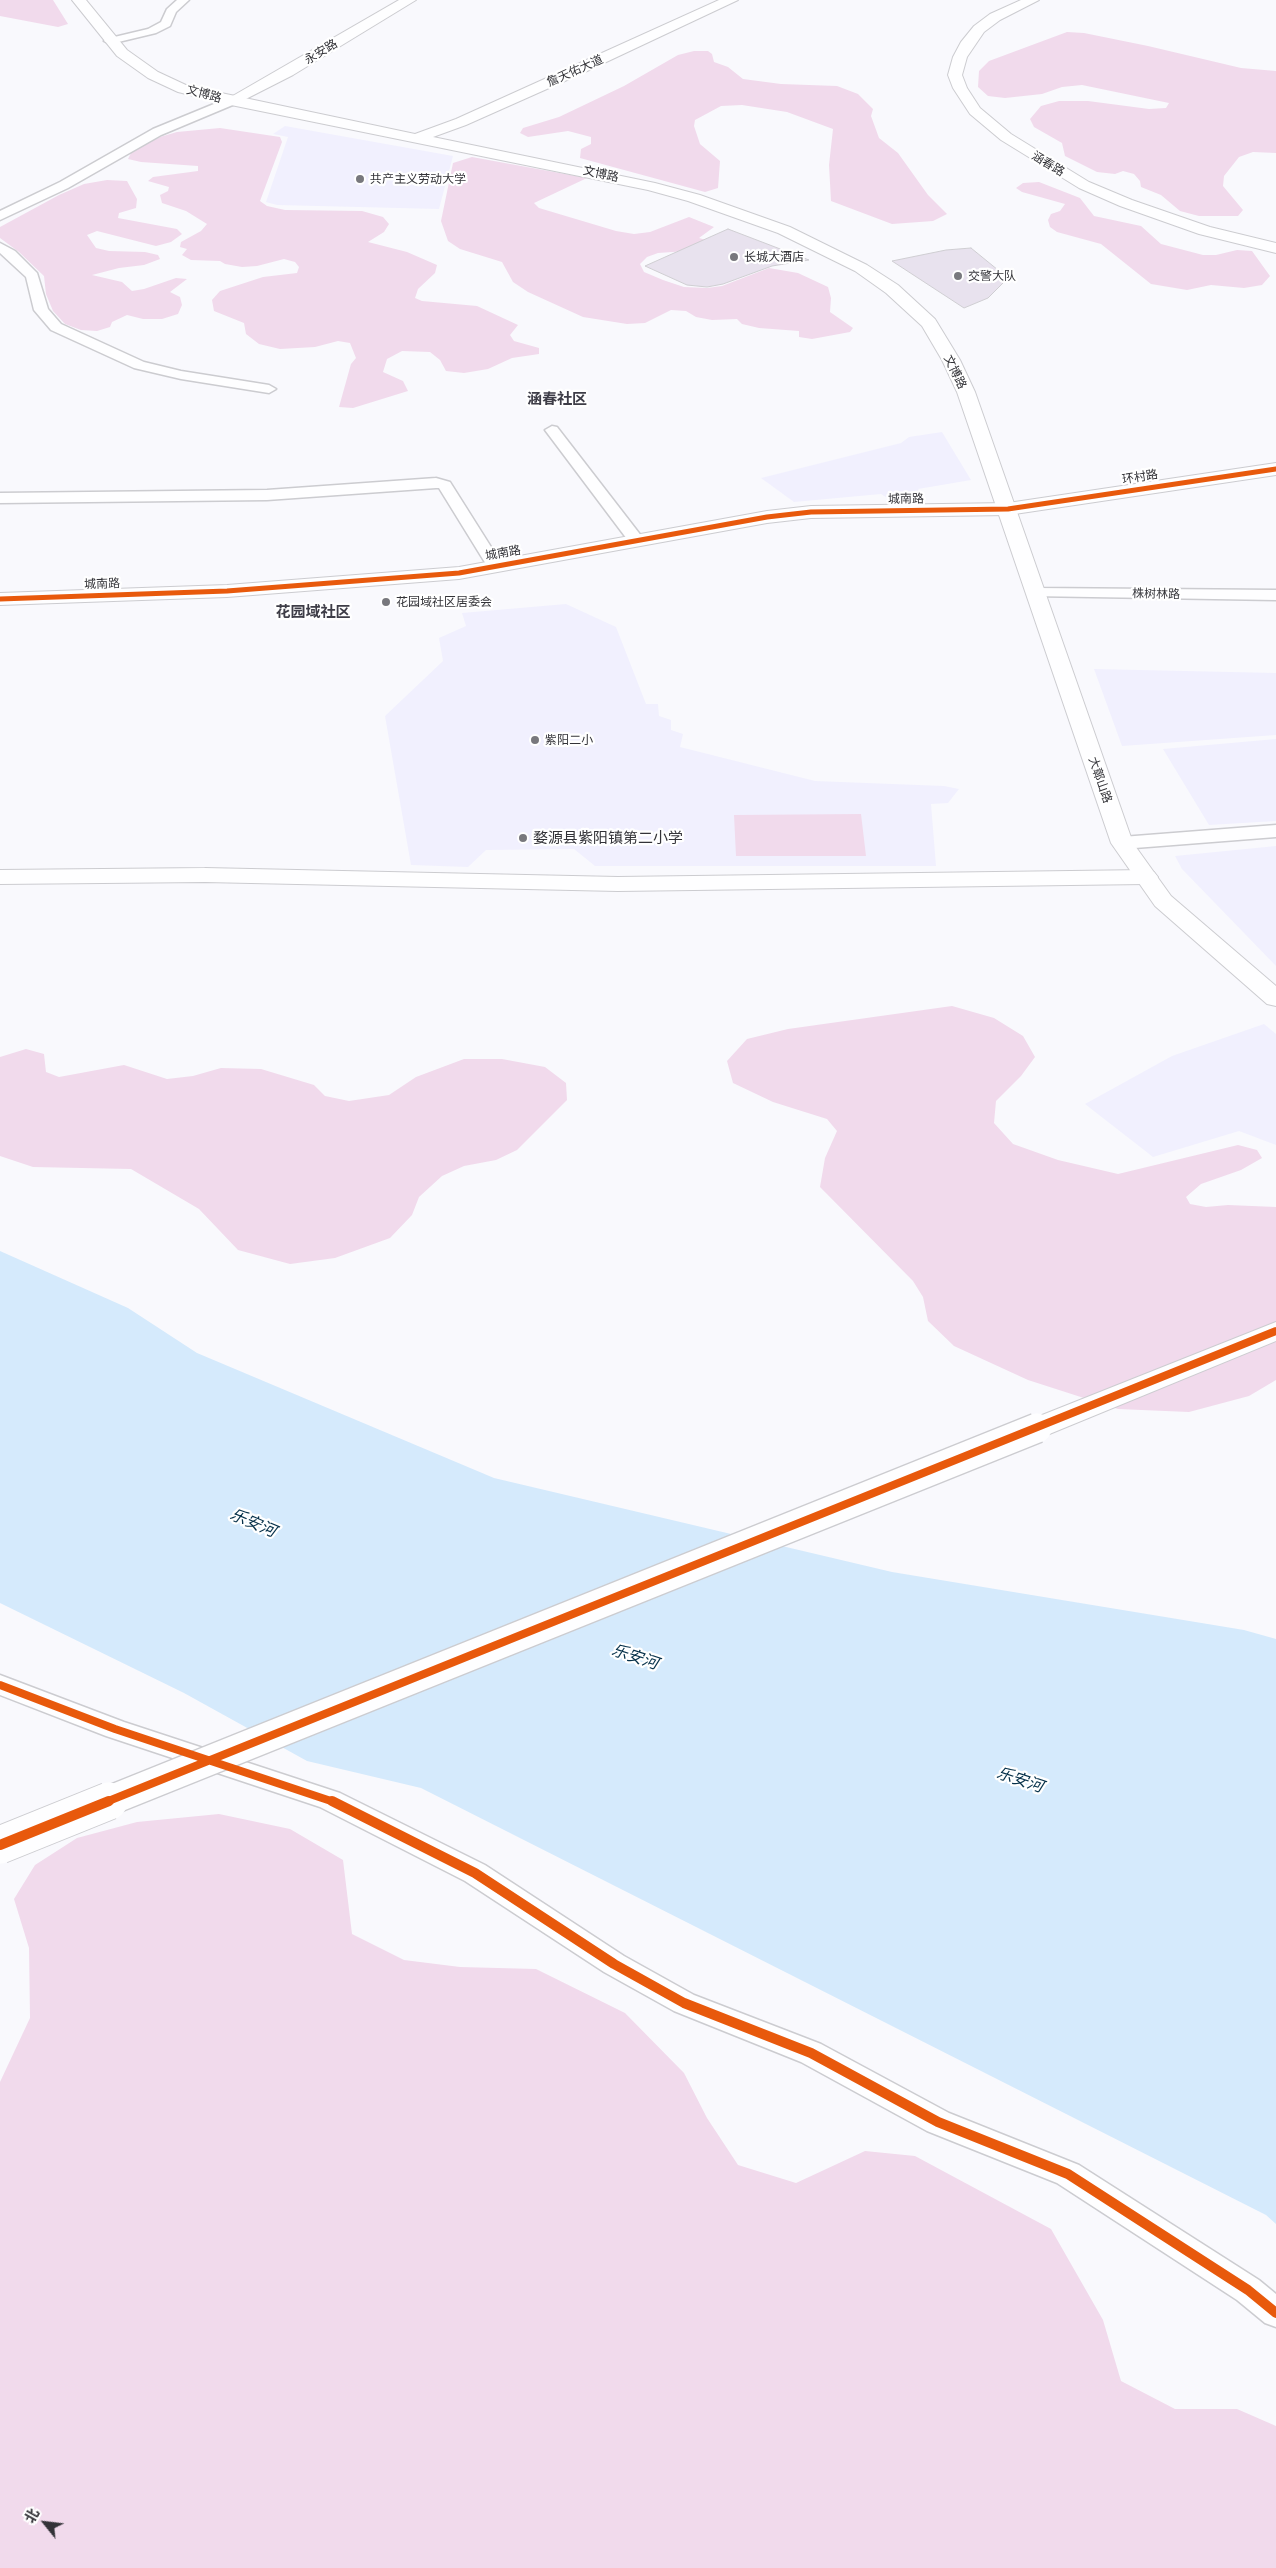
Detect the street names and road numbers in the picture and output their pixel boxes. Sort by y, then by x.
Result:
street label: 永安路 [302,37,340,67]
street label: 詹天佑大道 [545,52,605,90]
street label: 文博路 [185,82,223,106]
street label: 涵春路 [1029,149,1067,179]
street label: 文博路 [582,163,620,185]
street label: 文博路 [941,353,969,391]
street label: 环村路 [1121,467,1159,487]
street label: 城南路 [888,491,924,507]
street label: 城南路 [484,543,522,563]
street label: 城南路 [84,576,120,592]
street label: 株树林路 [1132,586,1180,602]
street label: 大鄣山路 [1085,755,1115,805]

